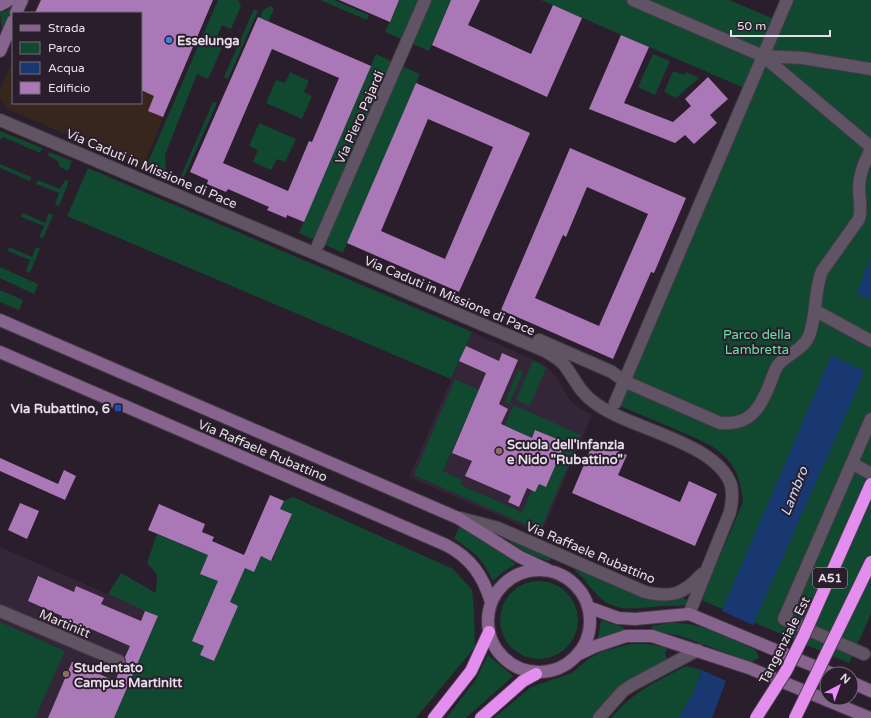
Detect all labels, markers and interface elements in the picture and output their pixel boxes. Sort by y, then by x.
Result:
legend [12,12,142,104]
scale bar [731,12,830,38]
text: 50 m [737,19,766,33]
text: Strada [48,21,85,35]
place label: Esselunga [177,33,240,49]
marker: Esselunga [164,35,174,45]
text: Parco [48,41,81,55]
text: Acqua [48,61,85,75]
street label: Via Piero Pajardi [332,68,388,167]
text: Edificio [48,81,90,95]
street label: Via Caduti in Missione di Pace [64,126,239,212]
street label: Via Caduti in Missione di Pace [362,253,537,339]
park label: Parco della Lambretta [723,327,791,358]
place label: Via Rubattino, 6 [11,401,110,417]
marker: Via Rubattino, 6 [113,403,123,413]
street label: Via Raffaele Rubattino [195,416,330,486]
place label: Scuola dell'infanzia e Nido "Rubattino" [507,437,625,468]
marker: Scuola dell'infanzia e Nido "Rubattino" [494,446,504,456]
water label: Lambro [777,463,813,518]
street label: Via Raffaele Rubattino [523,518,658,588]
road number: A51 [813,568,847,588]
street label: Tangenziale Est [756,594,814,687]
street label: Martinitt [37,606,93,642]
place label: Studentato Campus Martinitt [74,660,182,691]
north arrow [819,666,859,706]
marker: Studentato Campus Martinitt [61,669,71,679]
text: N [838,671,853,687]

